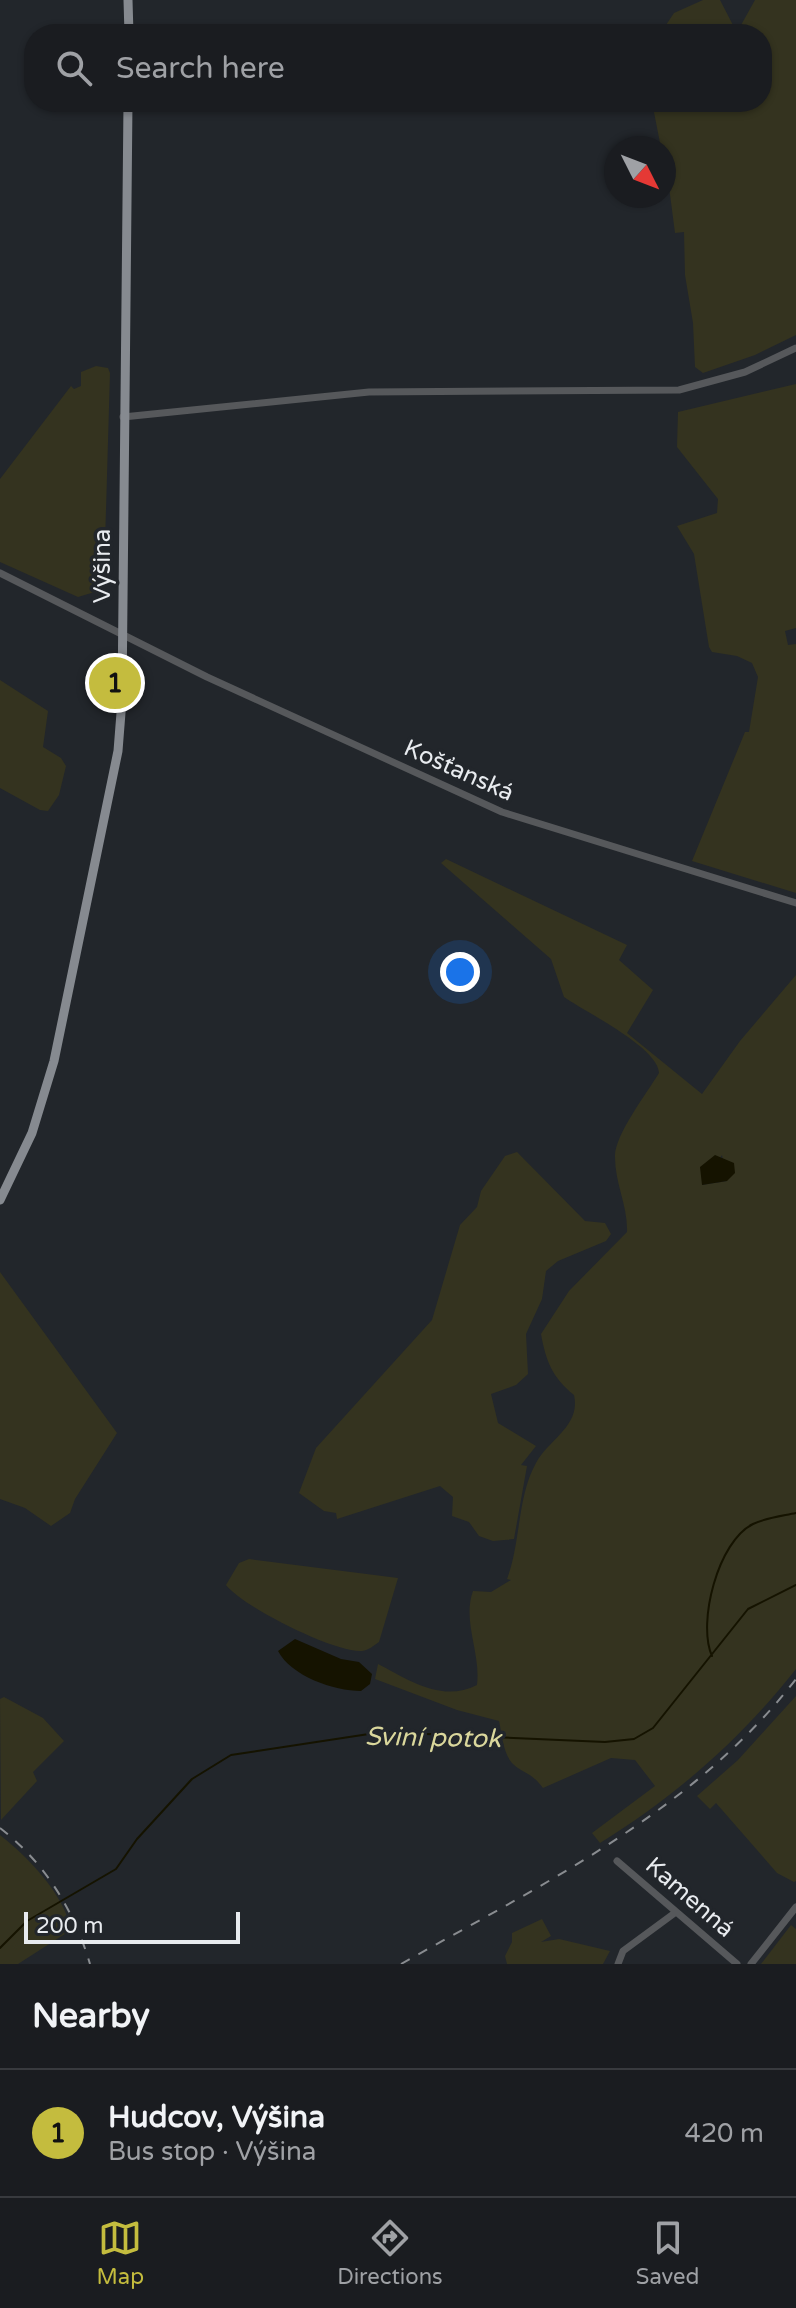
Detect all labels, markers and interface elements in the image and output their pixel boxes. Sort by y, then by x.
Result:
search box [24,24,772,112]
icon: search [52,46,96,90]
text: Search here [116,50,285,87]
north arrow [604,136,676,208]
street label: Výšina [88,529,117,603]
pin: 1 [89,653,141,713]
street label: Košťanská [399,733,518,808]
your location [440,952,480,992]
water label: Sviní potok [365,1721,503,1754]
street label: Kamenná [639,1851,740,1944]
scale bar [24,1908,240,1944]
text: 200 m [36,1913,103,1939]
text: Nearby [32,1996,150,2037]
text: Hudcov, Výšina [108,2099,325,2136]
text: 1 [50,2118,66,2149]
text: 420 m [684,2118,764,2149]
text: Bus stop · Výšina [108,2136,316,2167]
tab: Map [97,2216,144,2290]
tab: Directions [337,2216,443,2290]
tab: Saved [636,2216,699,2290]

